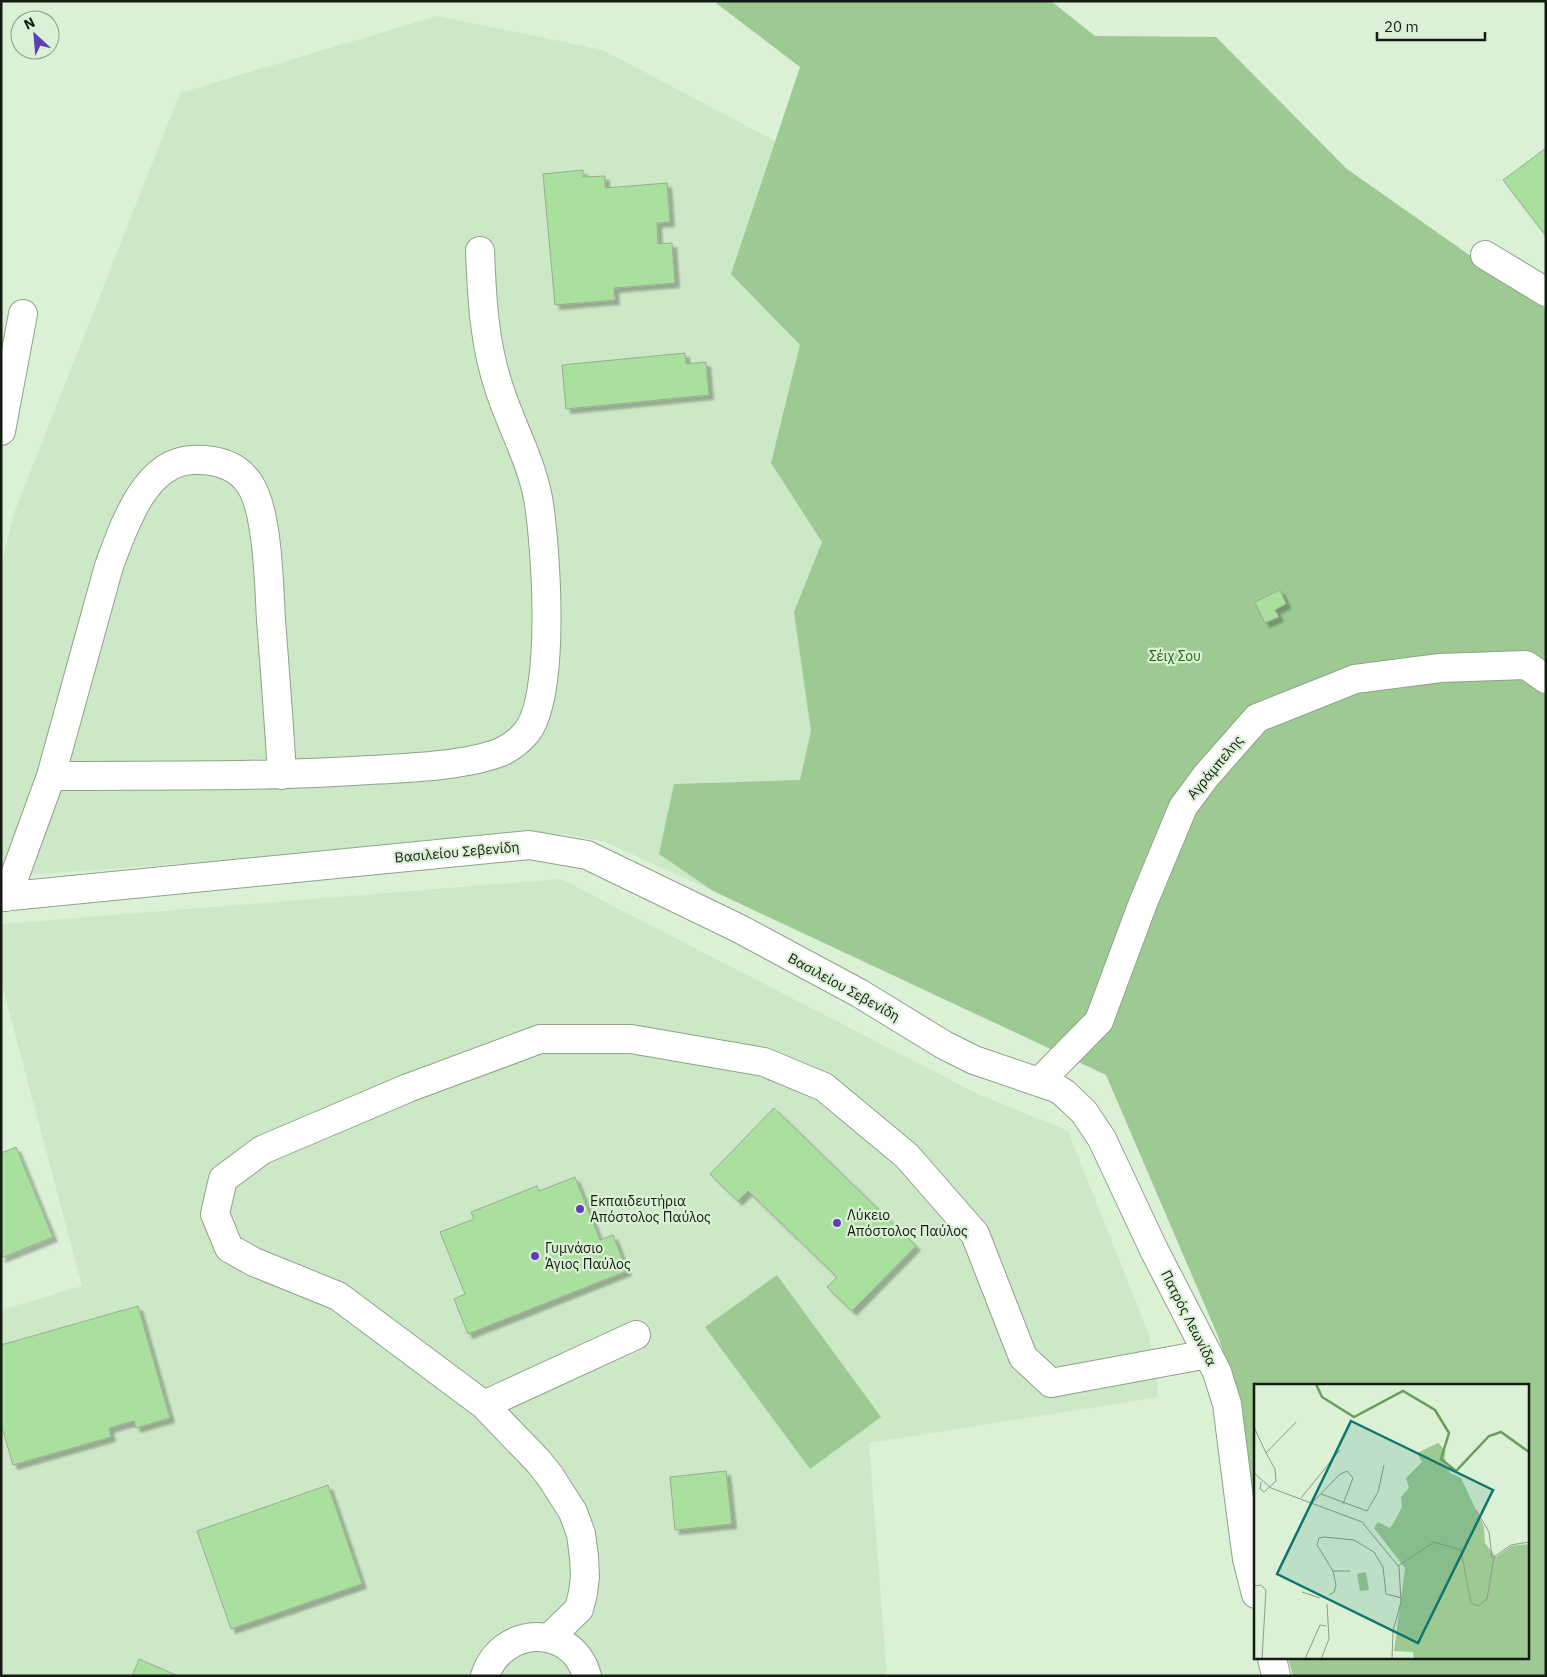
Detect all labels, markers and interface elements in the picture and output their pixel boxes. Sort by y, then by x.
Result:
north arrow [10,10,60,60]
scale bar [1377,10,1484,42]
text: N [21,13,38,34]
text: 20 m [1384,17,1419,36]
park label: Σέιχ Σου [1149,647,1201,665]
street label: Αγράμπελης [1183,731,1247,803]
street label: Βασιλείου Σεβενίδη [394,838,520,866]
street label: Βασιλείου Σεβενίδη [785,949,903,1025]
place label: Εκπαιδευτήρια Απόστολος Παύλος [590,1192,711,1226]
marker: Εκπαιδευτήρια Απόστολος Παύλος [574,1203,586,1215]
place label: Λύκειο Απόστολος Παύλος [847,1206,968,1240]
marker: Λύκειο Απόστολος Παύλος [831,1217,843,1229]
place label: Γυμνάσιο Άγιος Παύλος [545,1239,631,1273]
marker: Γυμνάσιο Άγιος Παύλος [529,1250,541,1262]
street label: Πατρός Λεωνίδα [1157,1267,1221,1369]
inset map [1254,1384,1530,1660]

